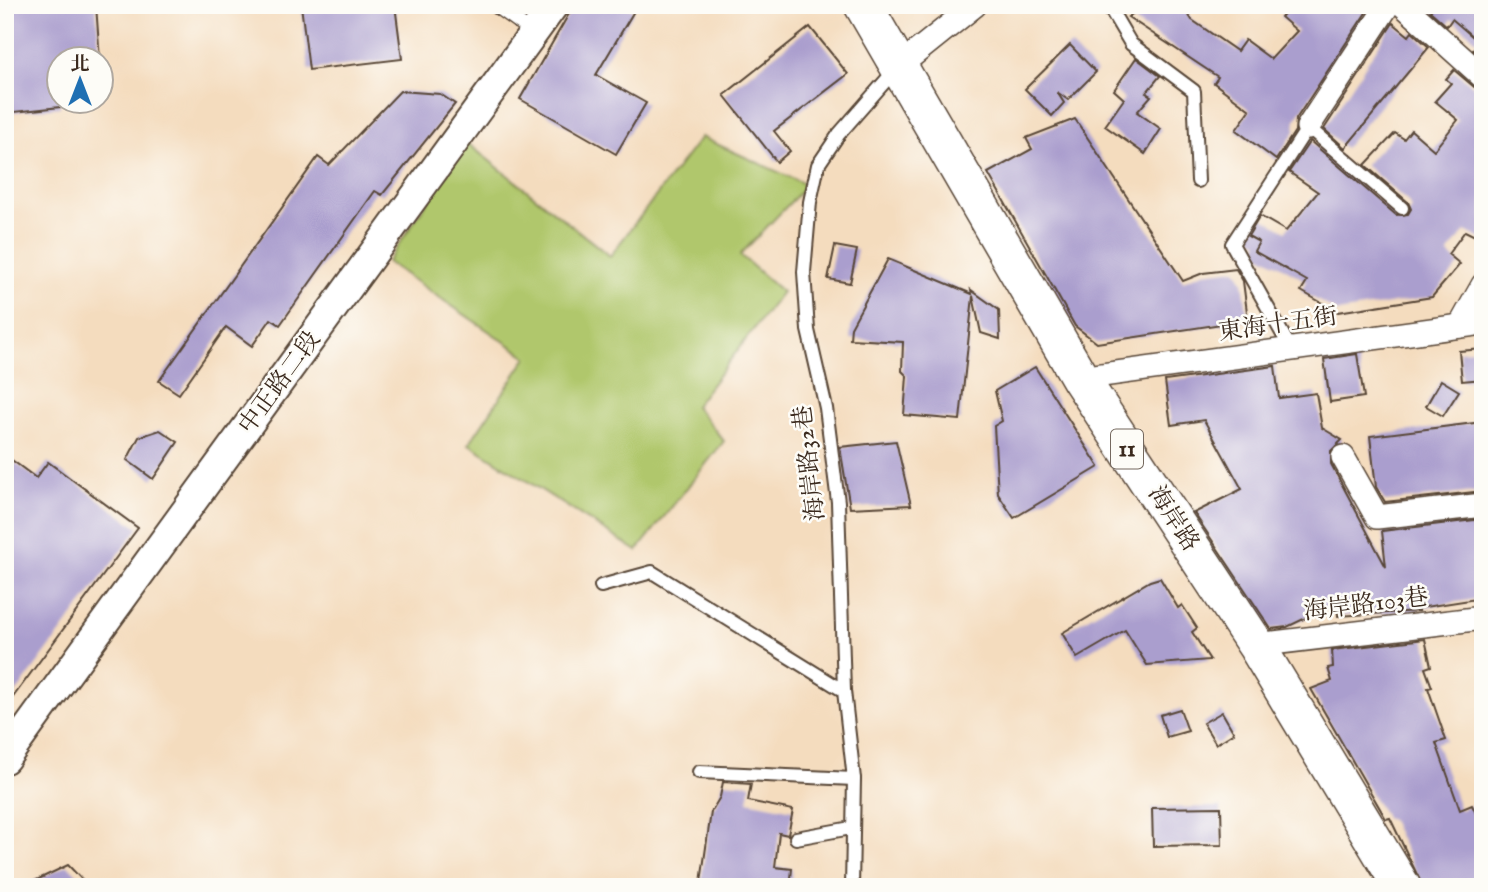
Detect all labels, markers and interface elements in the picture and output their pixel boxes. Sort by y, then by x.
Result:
north arrow [46,46,116,116]
text: 北 [70,53,90,77]
street label: 東海十五街 [1216,301,1340,349]
street label: 中正路二段 [232,325,328,441]
street label: 海岸路32巷 [788,403,832,523]
road number: 11 [1111,430,1143,468]
street label: 海岸路 [1140,480,1206,558]
street label: 海岸路103巷 [1302,582,1430,628]

